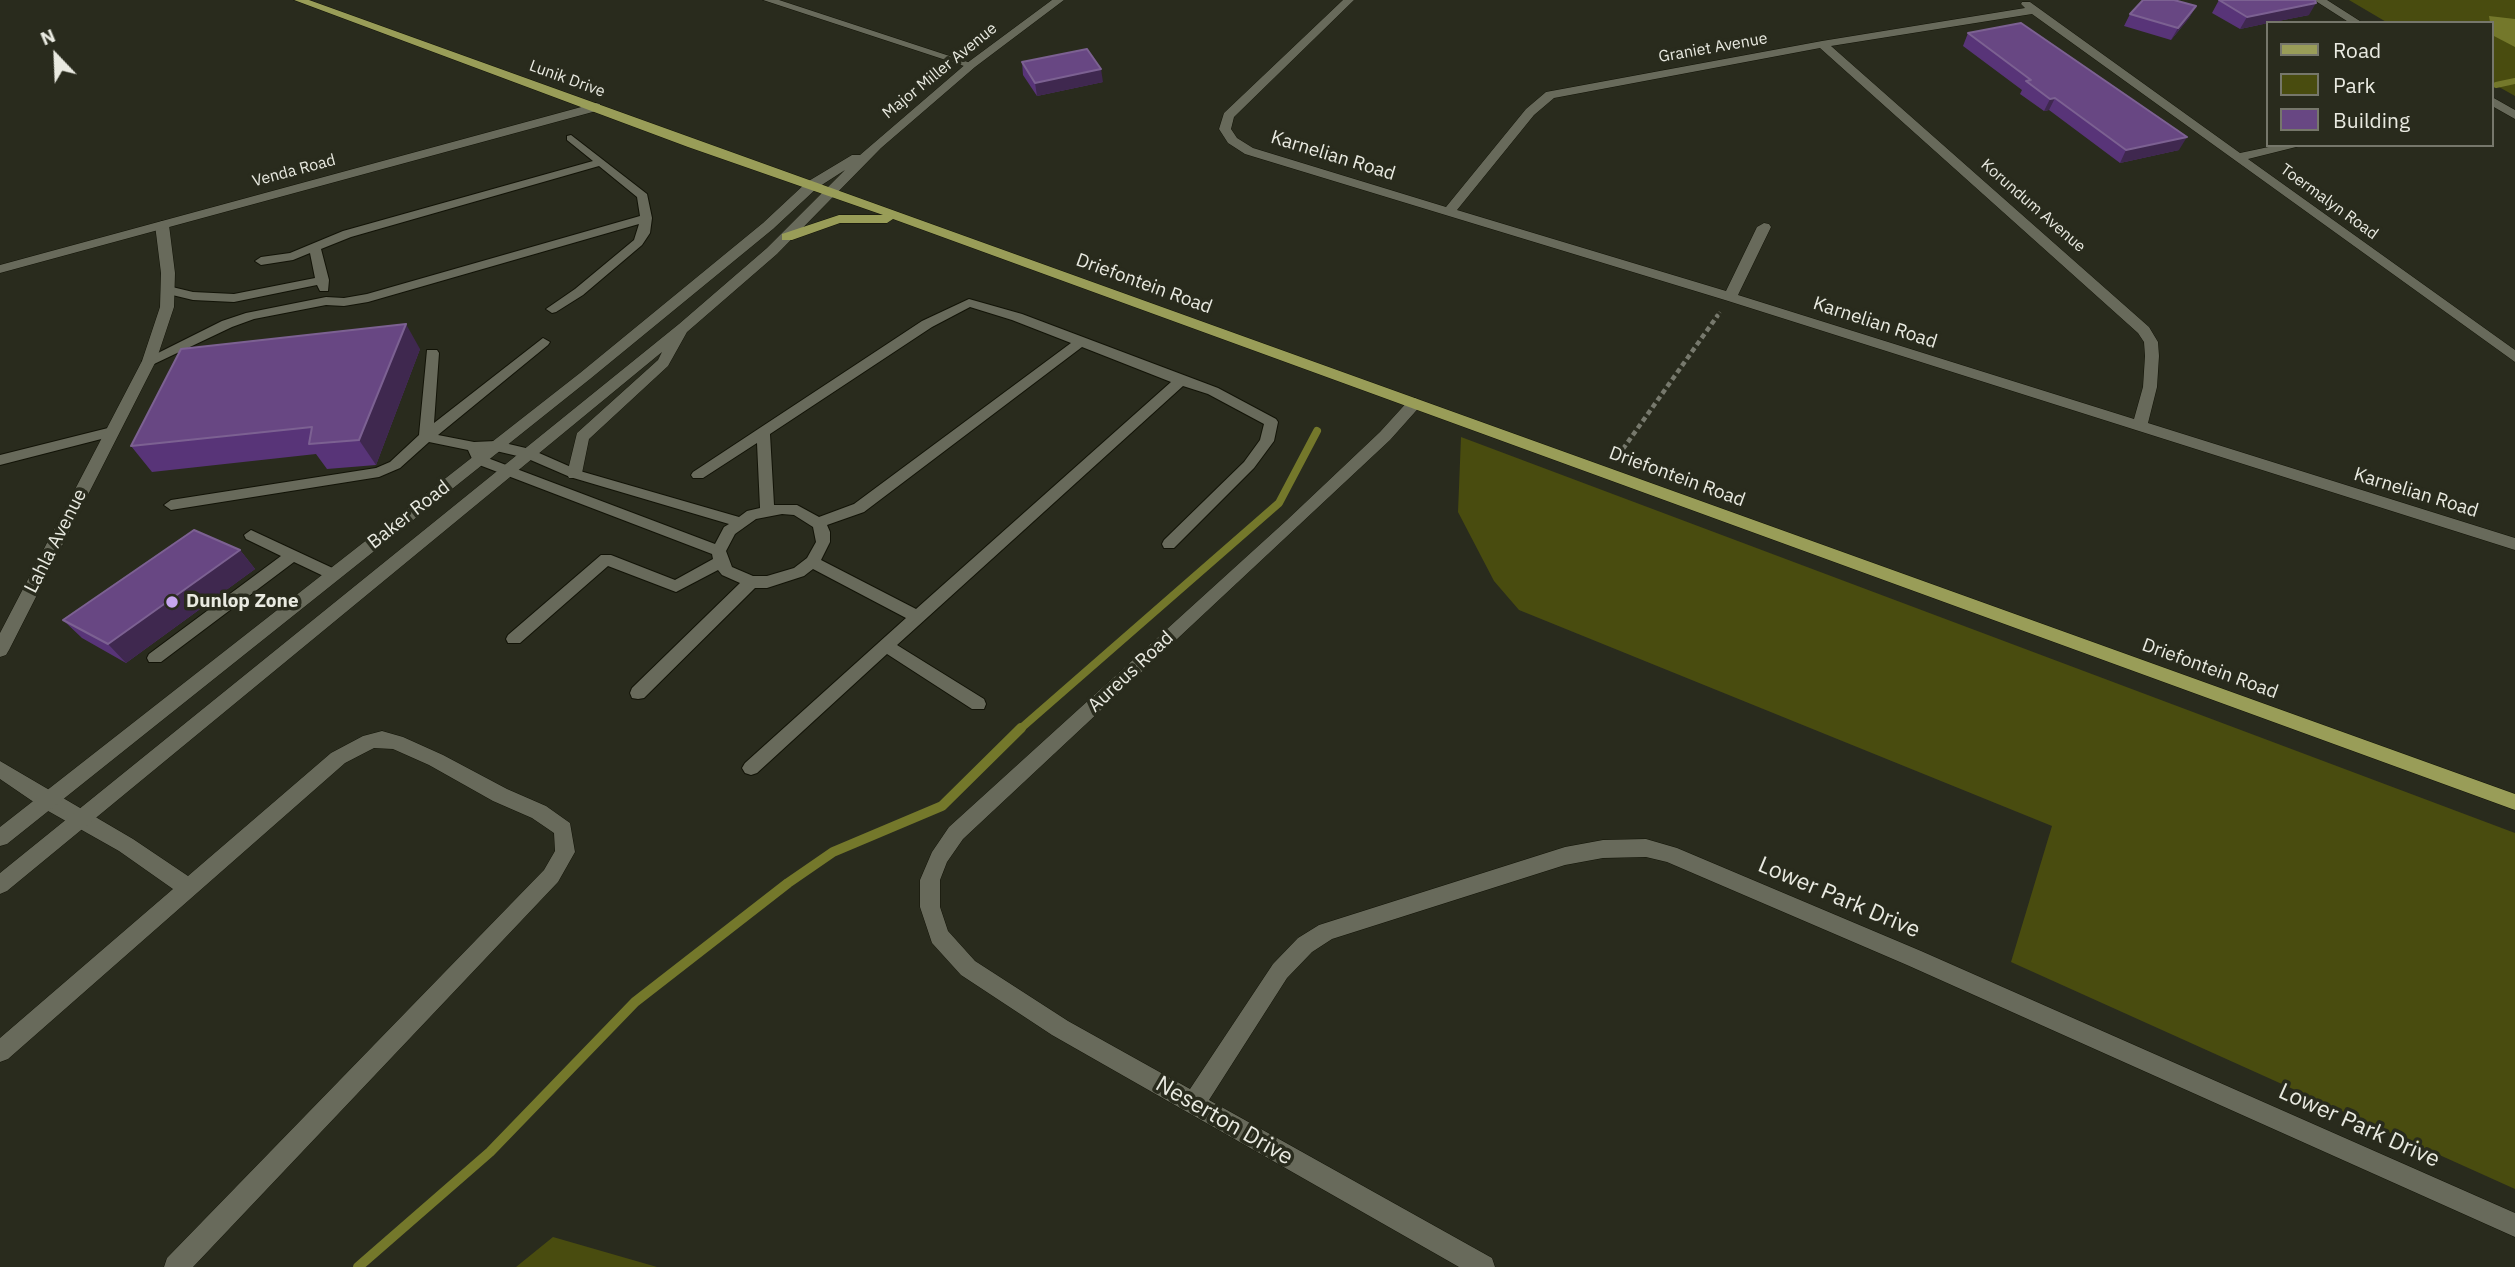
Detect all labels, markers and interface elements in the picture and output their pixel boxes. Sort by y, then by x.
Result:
street label: Major Miller Avenue [879,19,1001,123]
north arrow [21,21,91,91]
legend [2266,21,2494,147]
text: N [37,23,59,50]
street label: Graniet Avenue [1657,29,1769,67]
text: Road [2333,36,2381,64]
street label: Lunik Drive [526,56,608,102]
text: Park [2333,71,2376,99]
text: Building [2333,106,2410,134]
street label: Karnelian Road [1268,126,1398,186]
street label: Venda Road [250,151,338,191]
street label: Korundum Avenue [1977,155,2089,257]
street label: Toermalyn Road [2276,160,2382,244]
street label: Driefontein Road [1073,249,1215,319]
street label: Karnelian Road [1810,292,1940,354]
street label: Driefontein Road [1606,442,1748,512]
street label: Karnelian Road [2351,463,2481,523]
street label: Baker Road [363,476,455,554]
street label: Lahla Avenue [20,485,92,597]
place label: Dunlop Zone [186,591,299,613]
marker: Dunlop Zone [164,594,180,610]
street label: Aureus Road [1084,627,1178,717]
street label: Driefontein Road [2139,634,2281,704]
street label: Lower Park Drive [1754,851,1924,945]
street label: Neserton Drive [1150,1071,1298,1171]
street label: Lower Park Drive [2274,1078,2444,1174]

